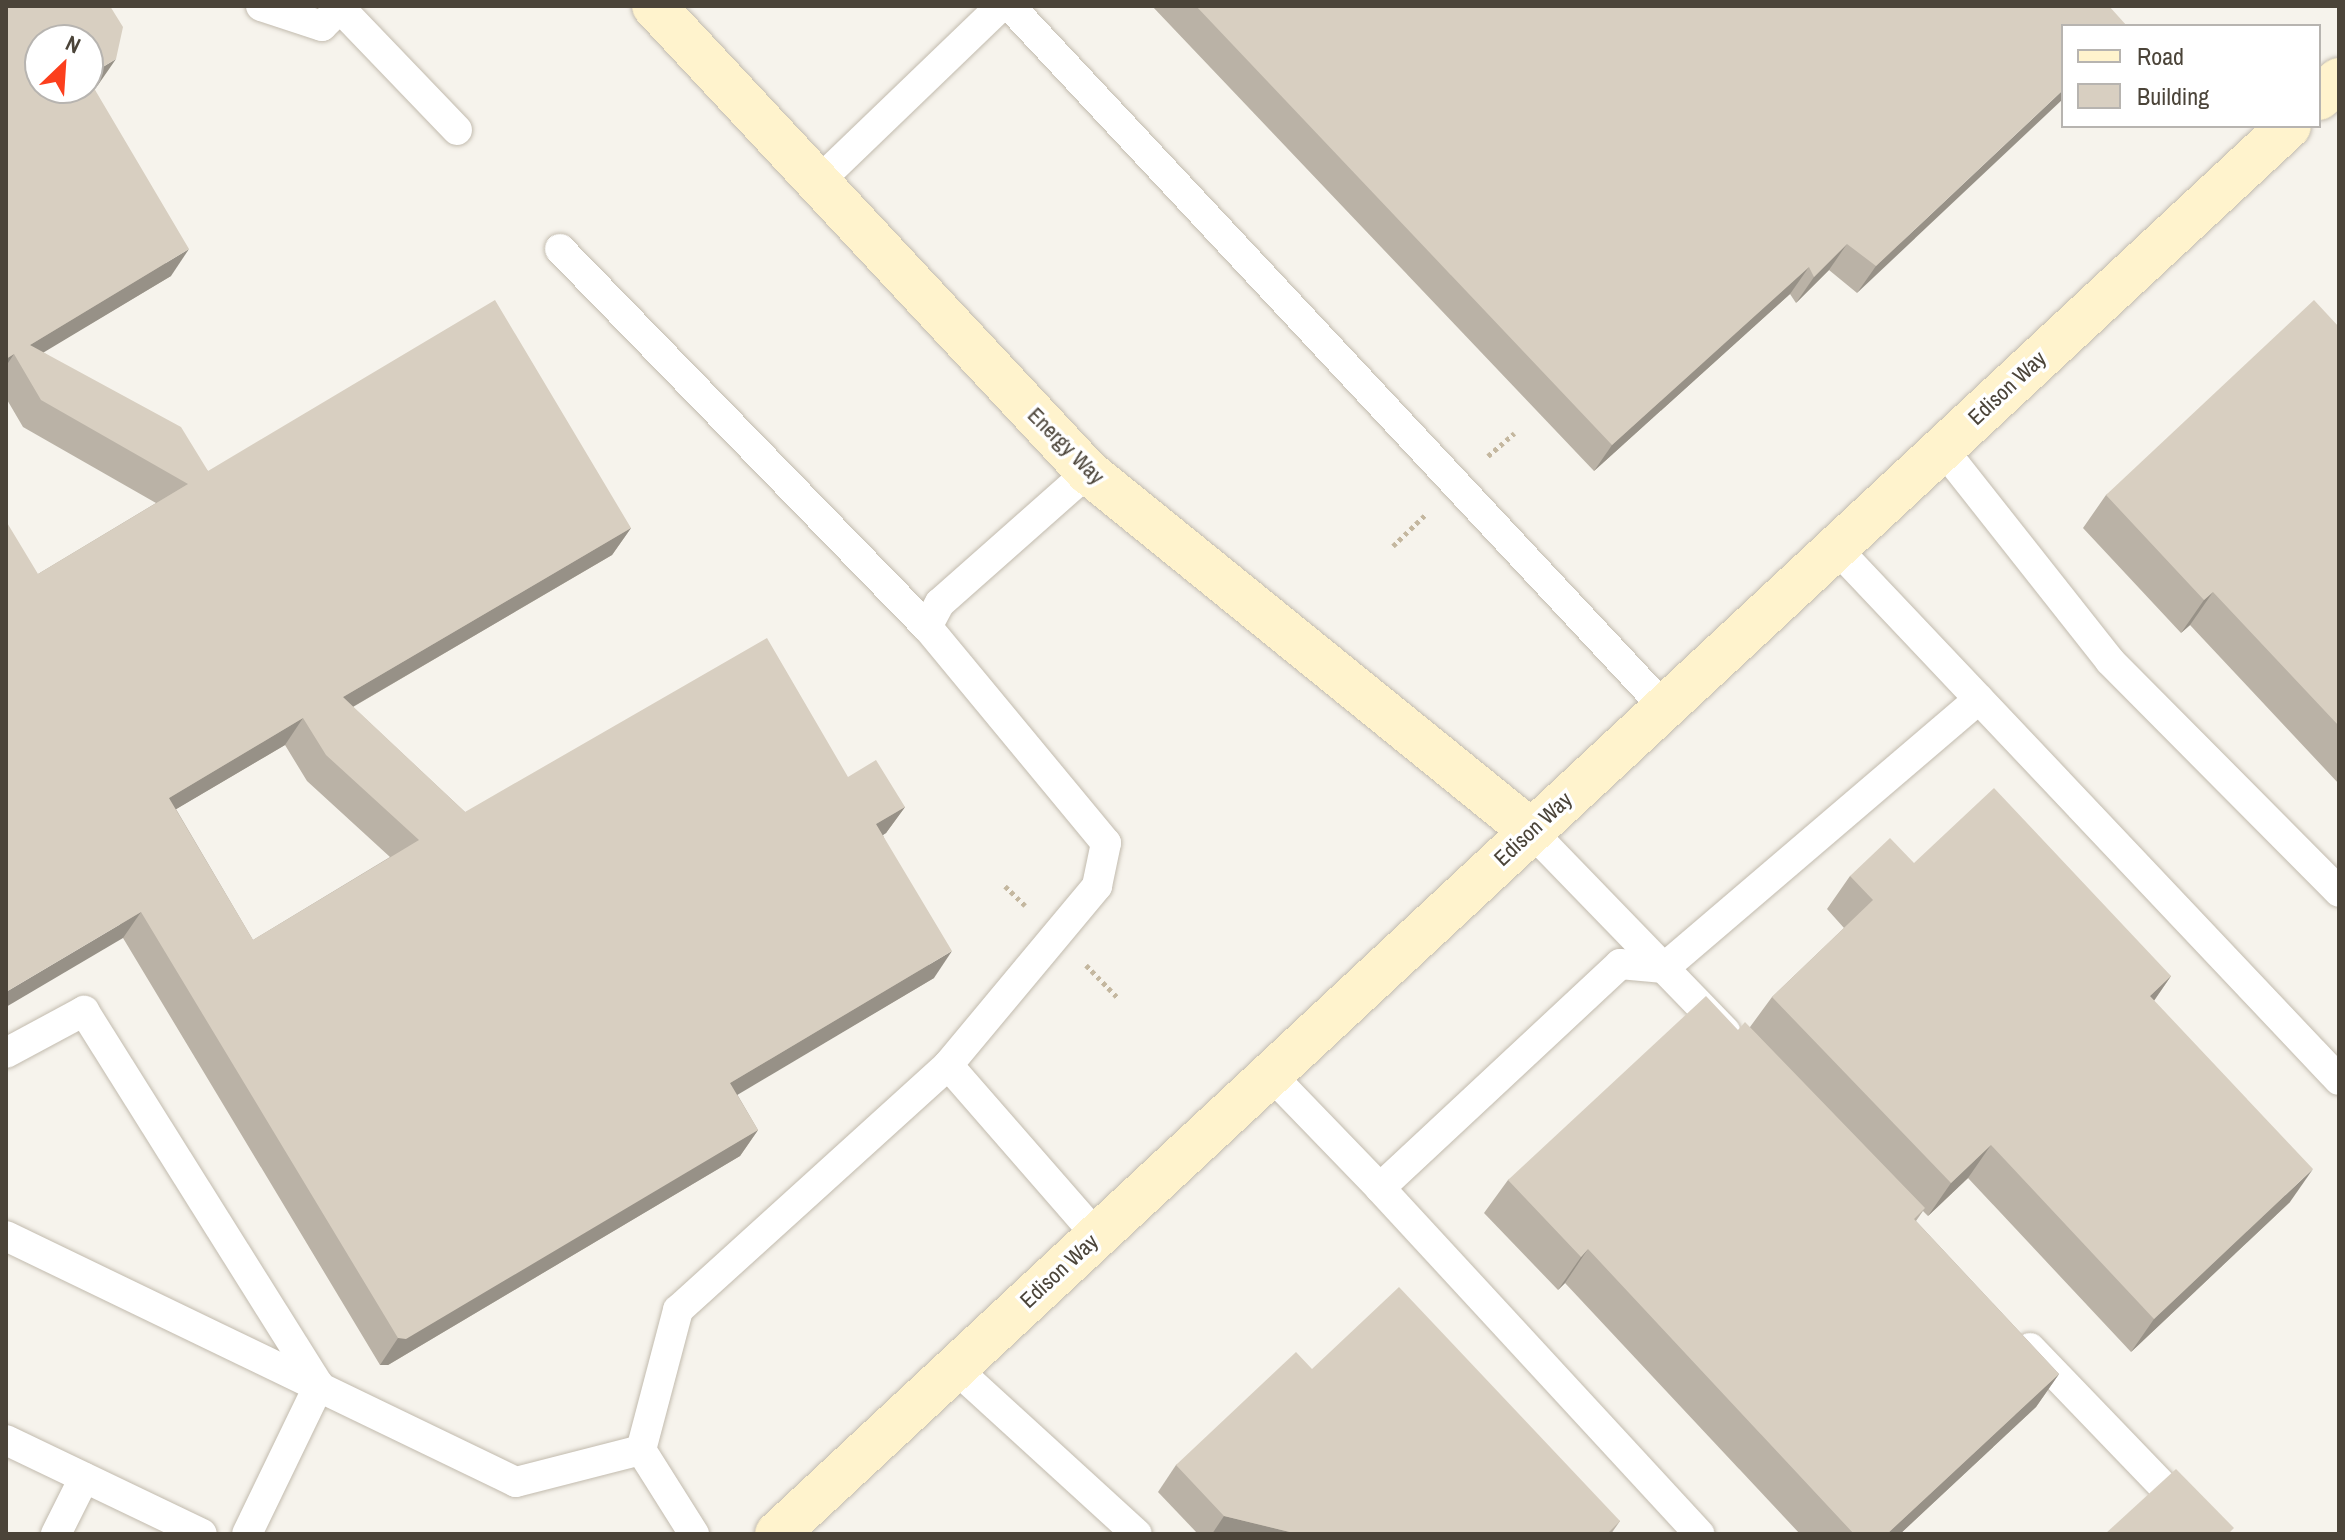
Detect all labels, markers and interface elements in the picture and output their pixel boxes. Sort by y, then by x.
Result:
north arrow [24,24,104,104]
legend [2061,24,2321,128]
text: N [61,28,86,60]
text: Road [2137,40,2184,72]
text: Building [2137,80,2209,112]
street label: Edison Way [1963,345,2051,431]
street label: Energy Way [1022,402,1110,490]
street label: Edison Way [1489,786,1577,872]
street label: Edison Way [1015,1228,1103,1314]

